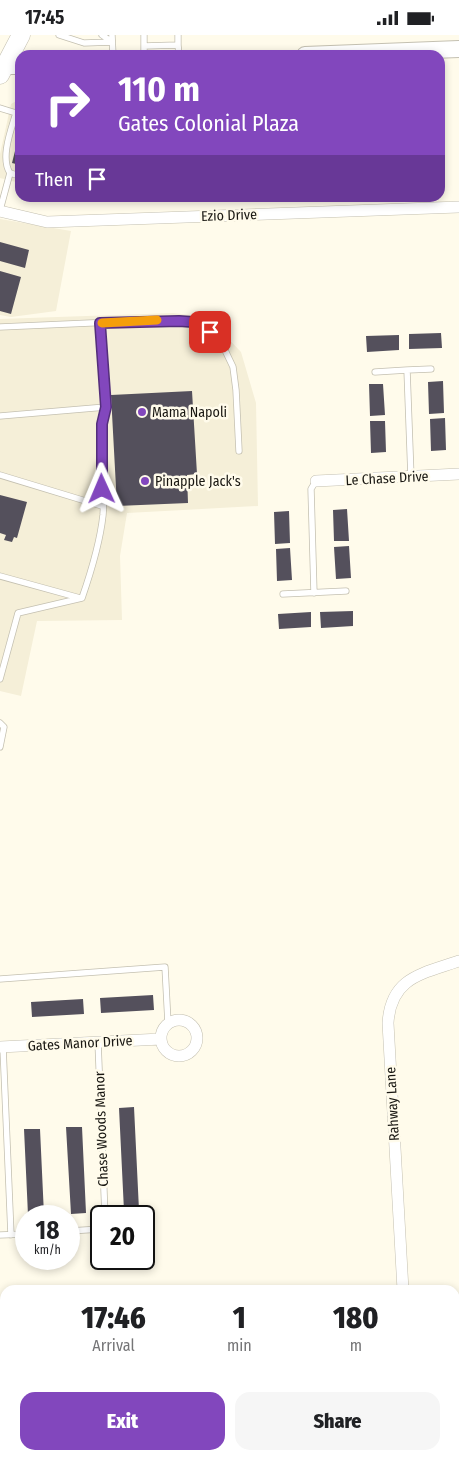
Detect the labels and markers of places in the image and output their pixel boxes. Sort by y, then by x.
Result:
pin [189,311,231,353]
place label: Mama Napoli [152,404,227,421]
marker: Mama Napoli [136,406,148,418]
place label: Pinapple Jack's [155,473,241,490]
marker: Pinapple Jack's [139,475,151,487]

